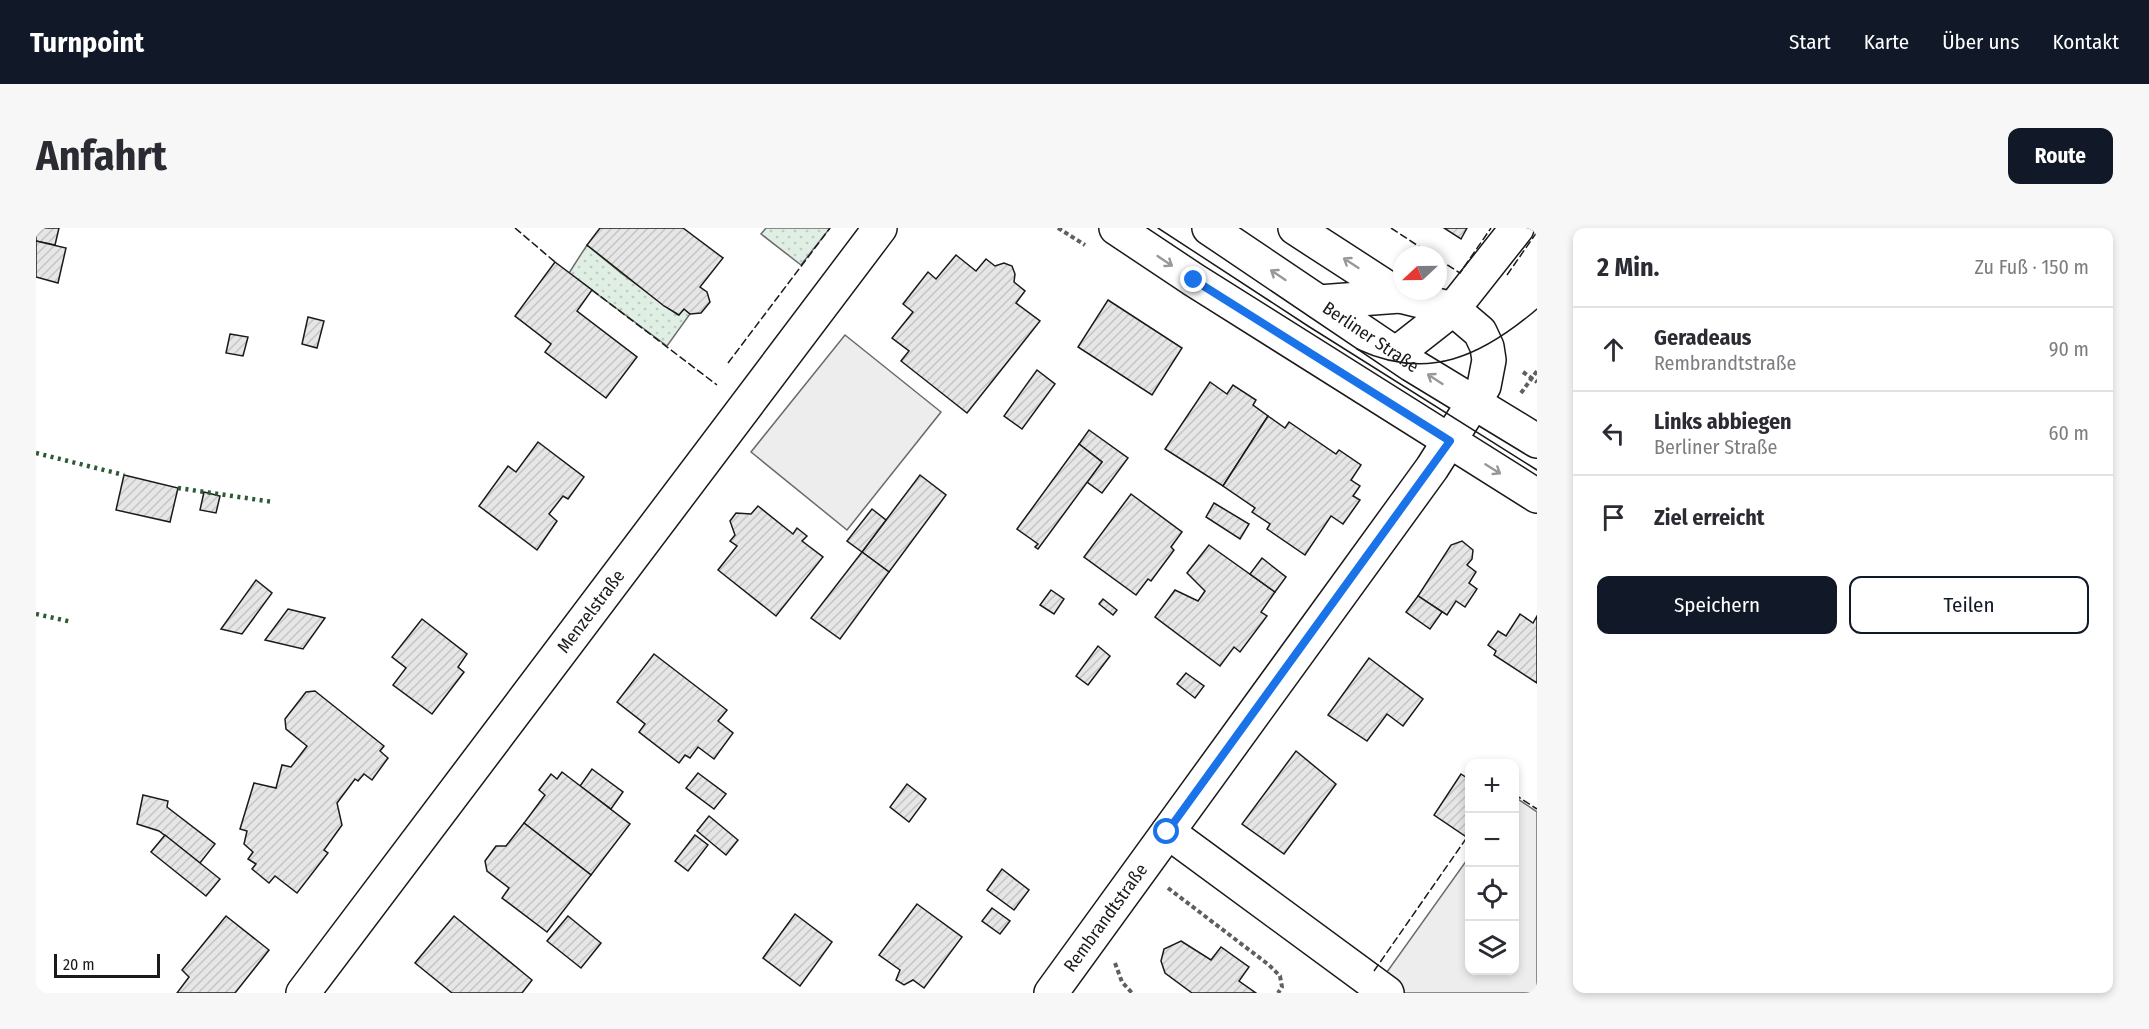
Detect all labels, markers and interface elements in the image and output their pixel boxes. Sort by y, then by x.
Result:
text: Turnpoint [30,26,144,59]
text: Start [1789,29,1831,55]
text: Karte [1864,29,1909,55]
text: Über uns [1942,29,2019,55]
text: Kontakt [2052,29,2119,55]
button: Route [2008,128,2113,184]
text: Anfahrt [36,131,167,181]
north arrow [1393,246,1447,300]
text: 2 Min. [1597,252,1659,283]
one-way arrow [1156,254,1173,267]
text: Zu Fuß · 150 m [1975,255,2089,279]
one-way arrow [1343,257,1360,269]
route end [1180,266,1206,292]
one-way arrow [1270,268,1287,280]
street label: Berliner Straße [1318,297,1423,377]
text: Geradeaus [1654,324,1751,351]
icon: ahead [1597,333,1630,366]
text: 90 m [2049,337,2089,361]
text: Rembrandtstraße [1654,351,1796,375]
one-way arrow [1427,373,1444,385]
text: Links abbiegen [1654,408,1792,435]
icon: left [1597,417,1630,450]
text: 60 m [2049,421,2089,445]
text: Berliner Straße [1654,435,1777,459]
one-way arrow [1484,463,1501,475]
icon: arrive [1597,501,1630,534]
text: Ziel erreicht [1654,504,1765,531]
street label: Menzelstraße [552,565,629,657]
button: Speichern [1597,576,1837,634]
button: Teilen [1849,576,2089,634]
map controls [1465,759,1519,975]
button: + [1465,759,1519,813]
button: − [1465,813,1519,867]
route start [1153,818,1179,844]
street label: Rembrandtstraße [1059,859,1152,976]
button: locate [1465,867,1519,921]
button: layers [1465,921,1519,975]
scale bar [54,951,160,978]
text: 20 m [63,955,94,974]

